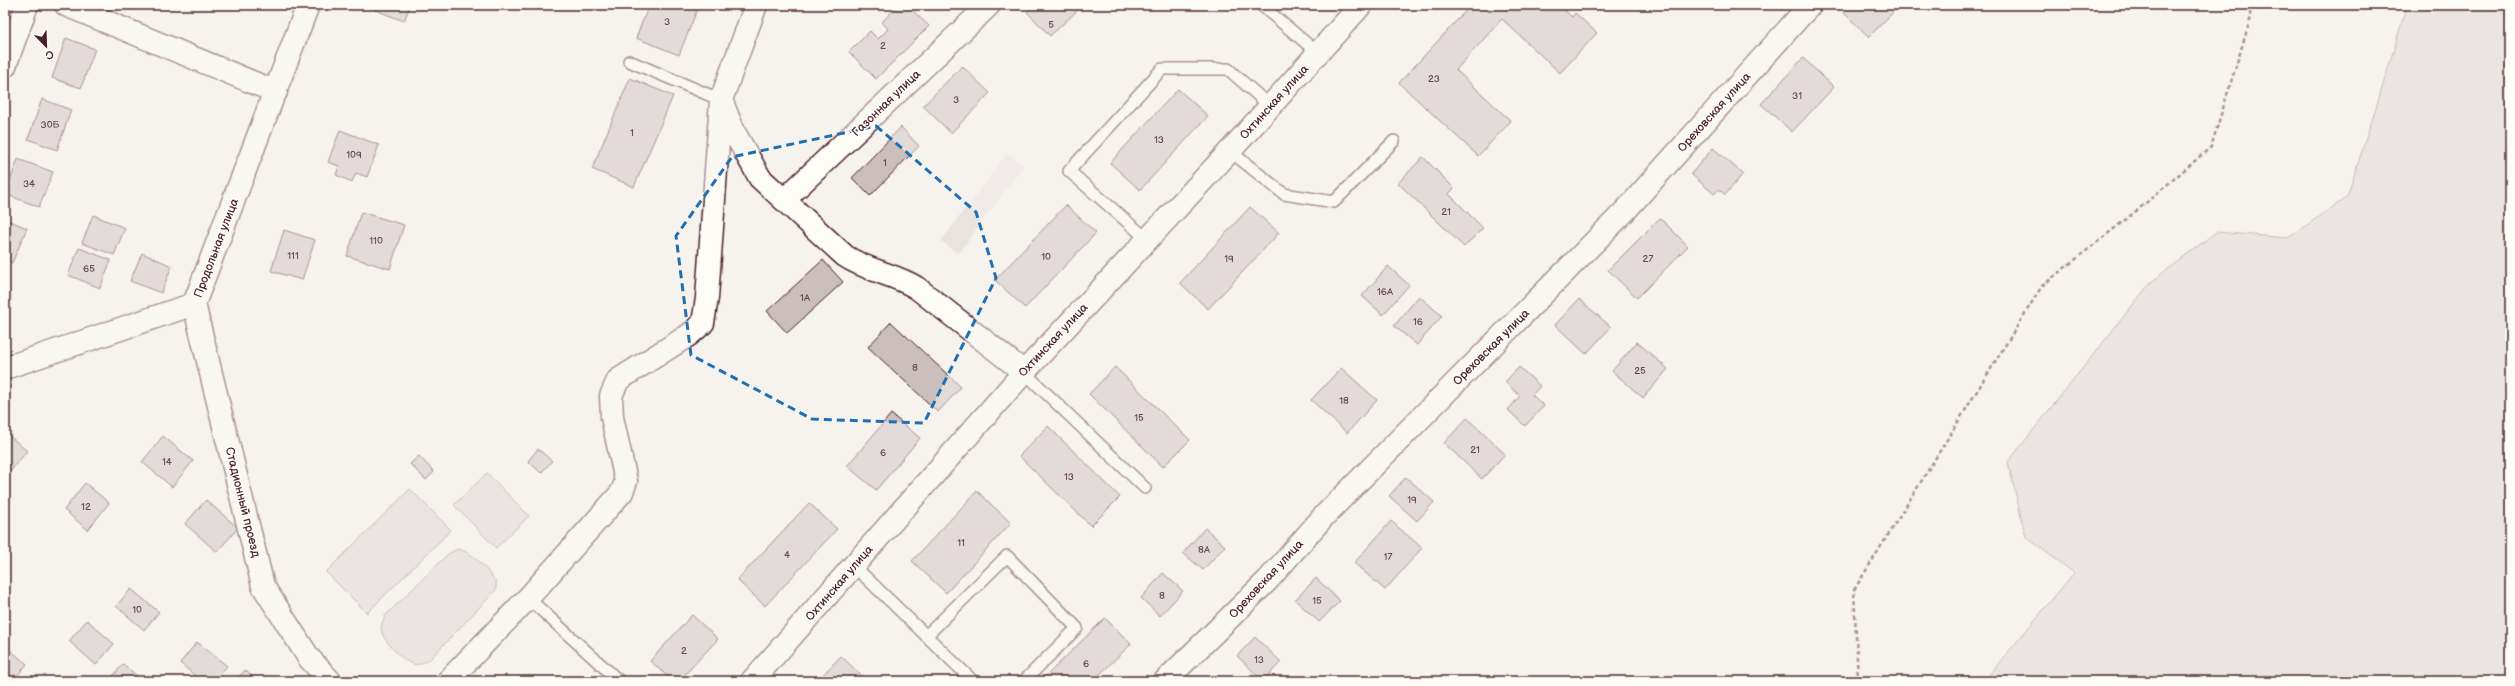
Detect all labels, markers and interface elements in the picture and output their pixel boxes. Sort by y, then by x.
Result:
house number: 3 [664,16,670,28]
house number: 5 [1048,19,1054,31]
north arrow [26,26,66,66]
house number: 2 [880,40,886,52]
text: С [43,47,56,62]
street label: Охтинская улица [1237,62,1312,143]
street label: Газонная улица [849,67,924,140]
street label: Ореховская улица [1675,69,1754,155]
house number: 23 [1428,73,1440,85]
house number: 31 [1792,90,1802,102]
house number: 3 [953,94,959,106]
house number: 30Б [41,119,60,131]
house number: 1 [630,127,634,139]
house number: 13 [1154,134,1164,146]
house number: 109 [346,149,362,161]
house number: 1 [883,157,887,169]
house number: 34 [23,178,35,190]
street label: Продольная улица [191,197,242,300]
house number: 21 [1441,206,1451,218]
house number: 110 [369,235,383,247]
house number: 111 [287,250,299,262]
house number: 10 [1041,251,1051,263]
house number: 19 [1224,253,1234,265]
house number: 27 [1643,253,1653,265]
house number: 65 [83,263,95,275]
house number: 16А [1377,286,1394,298]
house number: 1А [800,292,811,304]
street label: Охтинская улица [1015,300,1091,380]
street label: Ореховская улица [1450,306,1533,389]
house number: 16 [1413,316,1423,328]
house number: 8 [912,362,918,374]
house number: 25 [1634,365,1646,377]
house number: 18 [1339,395,1349,407]
house number: 15 [1134,412,1144,424]
house number: 21 [1470,444,1480,456]
street label: Стадионный проезд [222,446,264,559]
house number: 6 [880,447,886,459]
house number: 14 [162,456,172,468]
house number: 13 [1064,471,1074,483]
house number: 19 [1407,494,1417,506]
house number: 12 [81,501,91,513]
house number: 11 [957,537,965,549]
street label: Ореховская улица [1226,537,1307,622]
street label: Охтинская улица [802,542,876,624]
house number: 8А [1198,544,1211,556]
house number: 4 [784,549,790,561]
house number: 17 [1384,551,1392,563]
house number: 8 [1159,590,1165,602]
house number: 15 [1312,595,1322,607]
house number: 10 [132,604,142,616]
house number: 2 [681,645,687,657]
house number: 13 [1254,654,1264,666]
house number: 6 [1083,658,1089,670]

